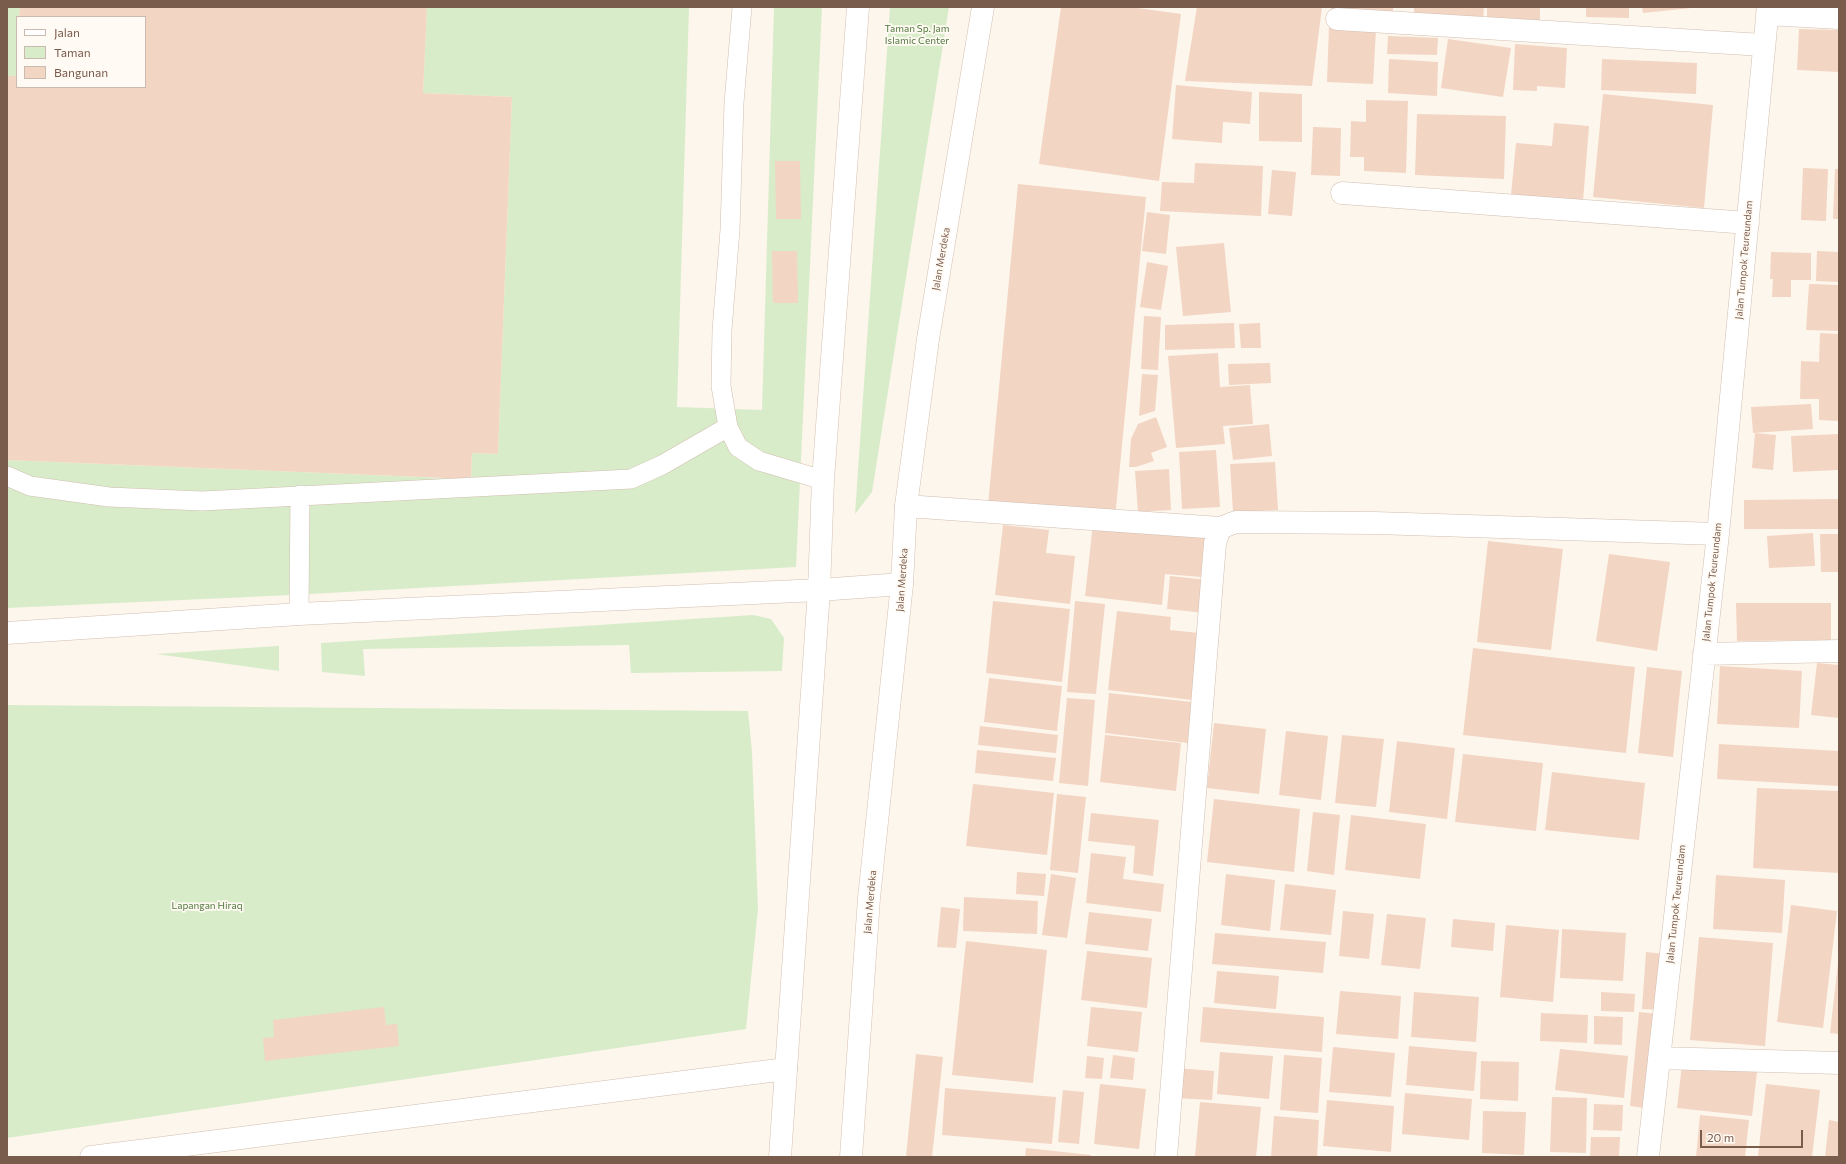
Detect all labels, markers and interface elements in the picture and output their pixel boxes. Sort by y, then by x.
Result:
legend [16,16,146,88]
park label: Taman Sp. Jam Islamic Center [884,23,950,46]
text: Jalan [54,25,80,39]
text: Taman [54,45,91,59]
text: Bangunan [54,65,108,79]
street label: Jalan Tumpok Teureundam [1733,200,1755,320]
street label: Jalan Merdeka [930,226,952,292]
street label: Jalan Tumpok Teureundam [1700,522,1724,642]
street label: Jalan Merdeka [894,548,910,612]
street label: Jalan Tumpok Teureundam [1664,844,1688,964]
street label: Jalan Merdeka [861,870,879,934]
park label: Lapangan Hiraq [171,900,243,912]
scale bar [1702,1122,1805,1148]
text: 20 m [1707,1130,1734,1144]

